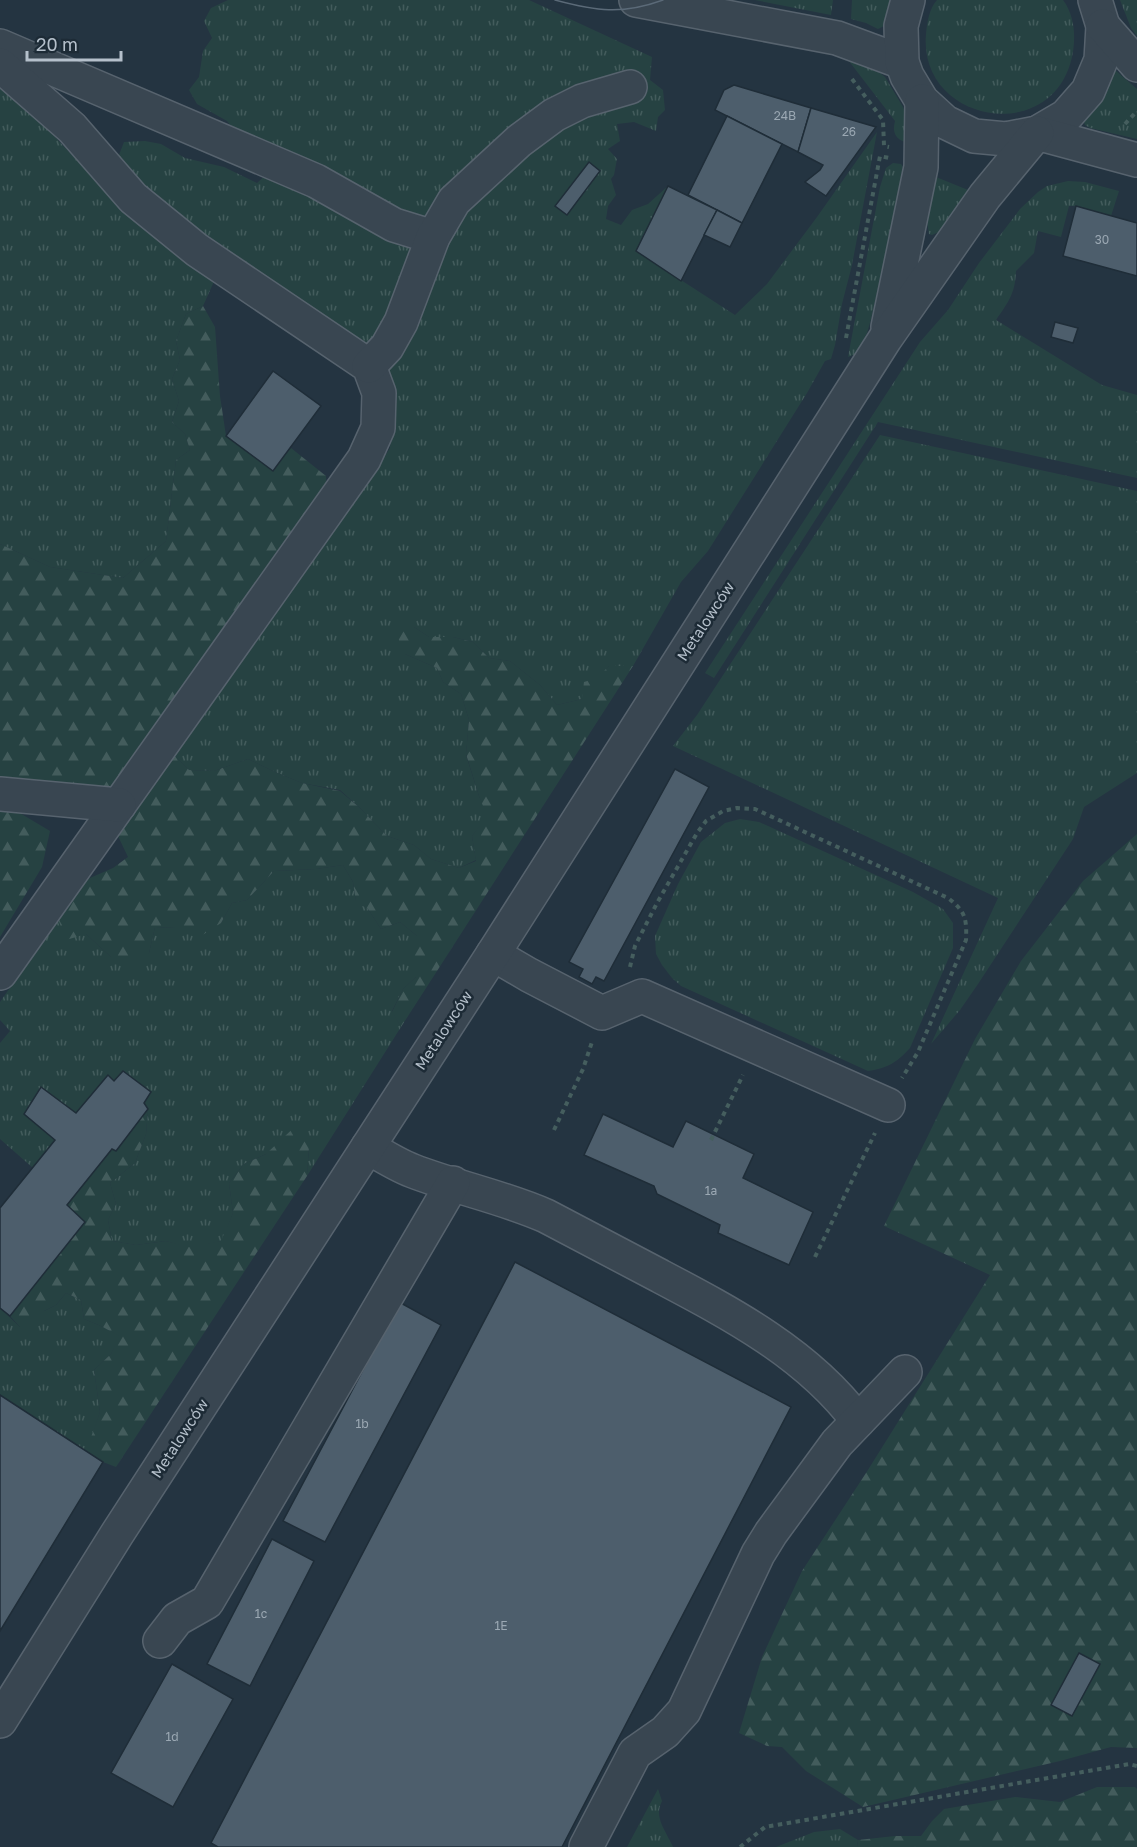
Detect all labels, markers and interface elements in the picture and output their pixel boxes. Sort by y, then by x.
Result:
scale bar [27,24,122,62]
text: 20 m [36,33,78,55]
house number: 24B [774,108,796,123]
house number: 26 [842,124,856,139]
house number: 30 [1095,232,1109,247]
street label: Metalowców [673,578,737,664]
street label: Metalowców [411,987,475,1073]
house number: 1a [705,1183,717,1198]
street label: Metalowców [147,1395,211,1481]
house number: 1b [355,1416,369,1431]
house number: 1c [255,1606,268,1621]
house number: 1E [494,1618,508,1633]
house number: 1d [165,1729,179,1744]

